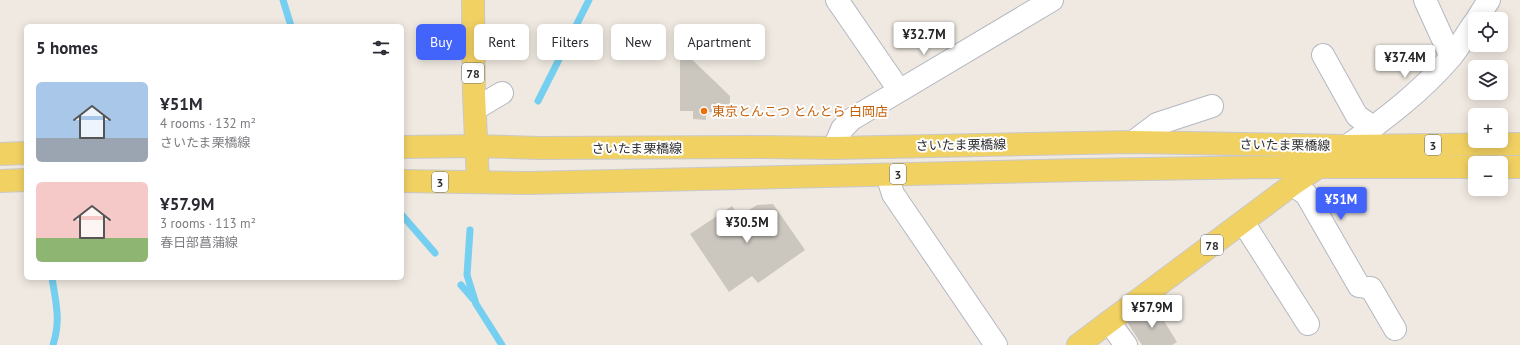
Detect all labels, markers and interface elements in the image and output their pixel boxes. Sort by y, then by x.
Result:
map controls [1468,12,1508,196]
button: locate [1468,12,1508,52]
pin: ¥32.7M [891,22,957,56]
chip: Buy [416,24,466,60]
chip: Rent [474,24,529,60]
chip: Filters [537,24,603,60]
chip: New [611,24,666,60]
chip: Apartment [674,24,765,60]
text: ¥32.7M [902,26,946,43]
text: 5 homes [36,37,98,59]
icon: filters [370,37,392,59]
pin: ¥37.4M [1372,45,1438,79]
text: ¥37.4M [1384,49,1426,66]
button: layers [1468,60,1508,100]
road number: 78 [462,63,484,83]
text: ¥51M [160,93,203,115]
icon: home [68,98,116,146]
place label: 東京とんこつ とんとら 白岡店 [712,103,888,120]
marker: 東京とんこつ とんとら 白岡店 [699,106,709,116]
button: + [1468,108,1508,148]
text: 4 rooms · 132 m² [160,115,256,132]
text: さいたま栗橋線 [160,134,251,151]
road number: 3 [1425,135,1441,155]
street label: さいたま栗橋線 [916,136,1006,154]
street label: さいたま栗橋線 [1240,136,1330,154]
street label: さいたま栗橋線 [592,140,682,157]
button: − [1468,156,1508,196]
road number: 3 [890,164,906,184]
road number: 3 [432,172,448,192]
pin: ¥51M [1317,187,1365,221]
text: ¥51M [1325,191,1357,208]
text: ¥57.9M [160,193,214,215]
icon: home [68,198,116,246]
pin: ¥30.5M [714,210,780,244]
text: ¥30.5M [725,214,769,231]
text: 3 rooms · 113 m² [160,215,256,232]
text: 春日部菖蒲線 [160,234,238,251]
road number: 78 [1201,235,1223,255]
pin: ¥57.9M [1119,295,1185,329]
text: ¥57.9M [1131,299,1173,316]

